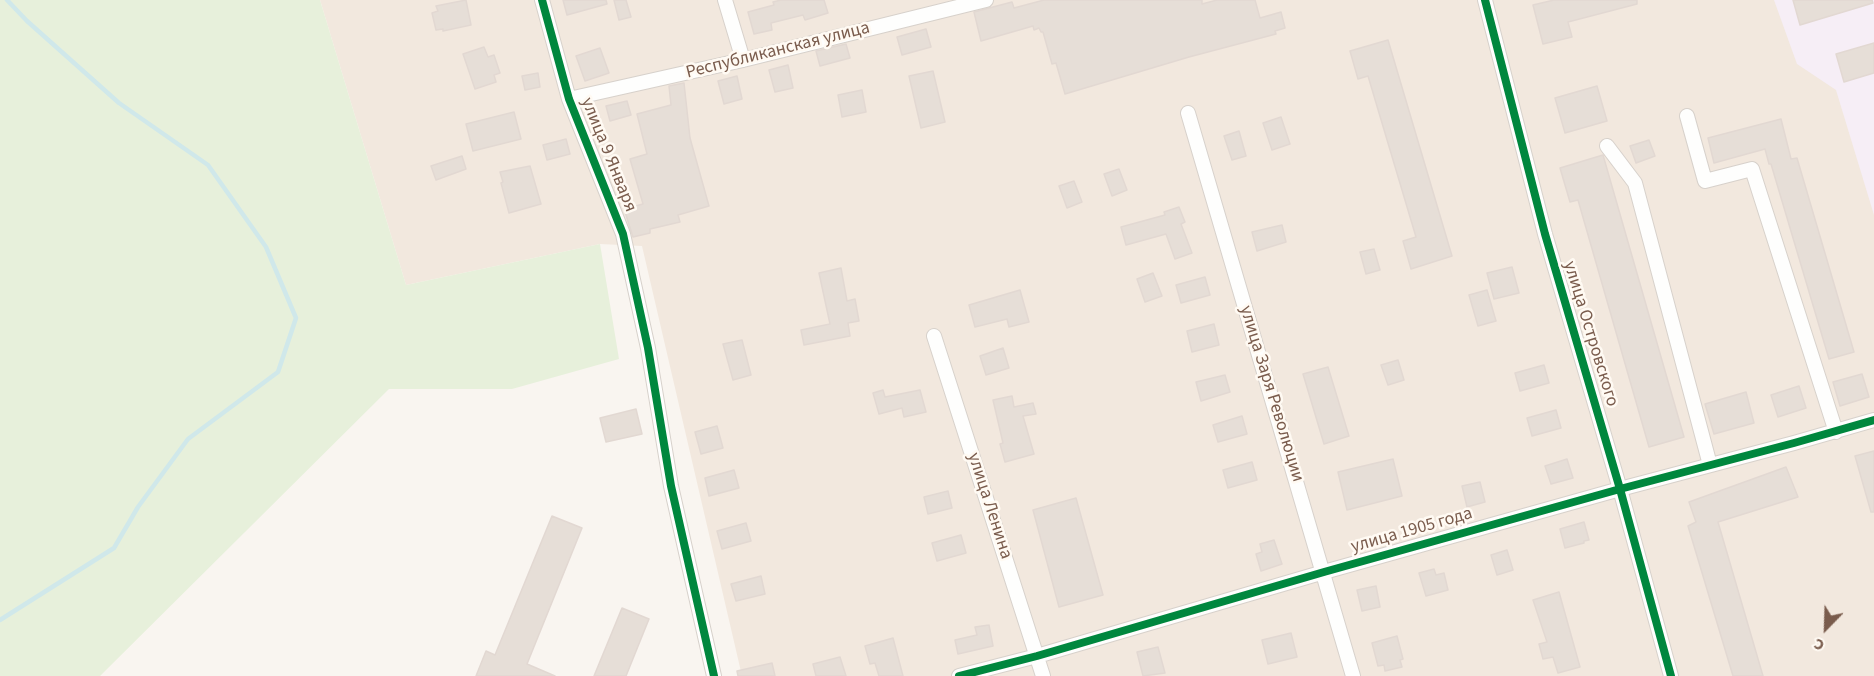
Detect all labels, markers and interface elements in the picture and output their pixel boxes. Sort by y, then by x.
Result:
street label: Республиканская улица [684,18,872,84]
street label: улица 9 Января [575,95,641,215]
street label: улица Островского [1558,259,1622,409]
street label: улица Заря Революции [1234,303,1308,485]
street label: улица Ленина [962,450,1016,562]
street label: улица 1905 года [1349,503,1475,559]
north arrow [1796,598,1856,658]
text: С [1810,633,1828,657]

